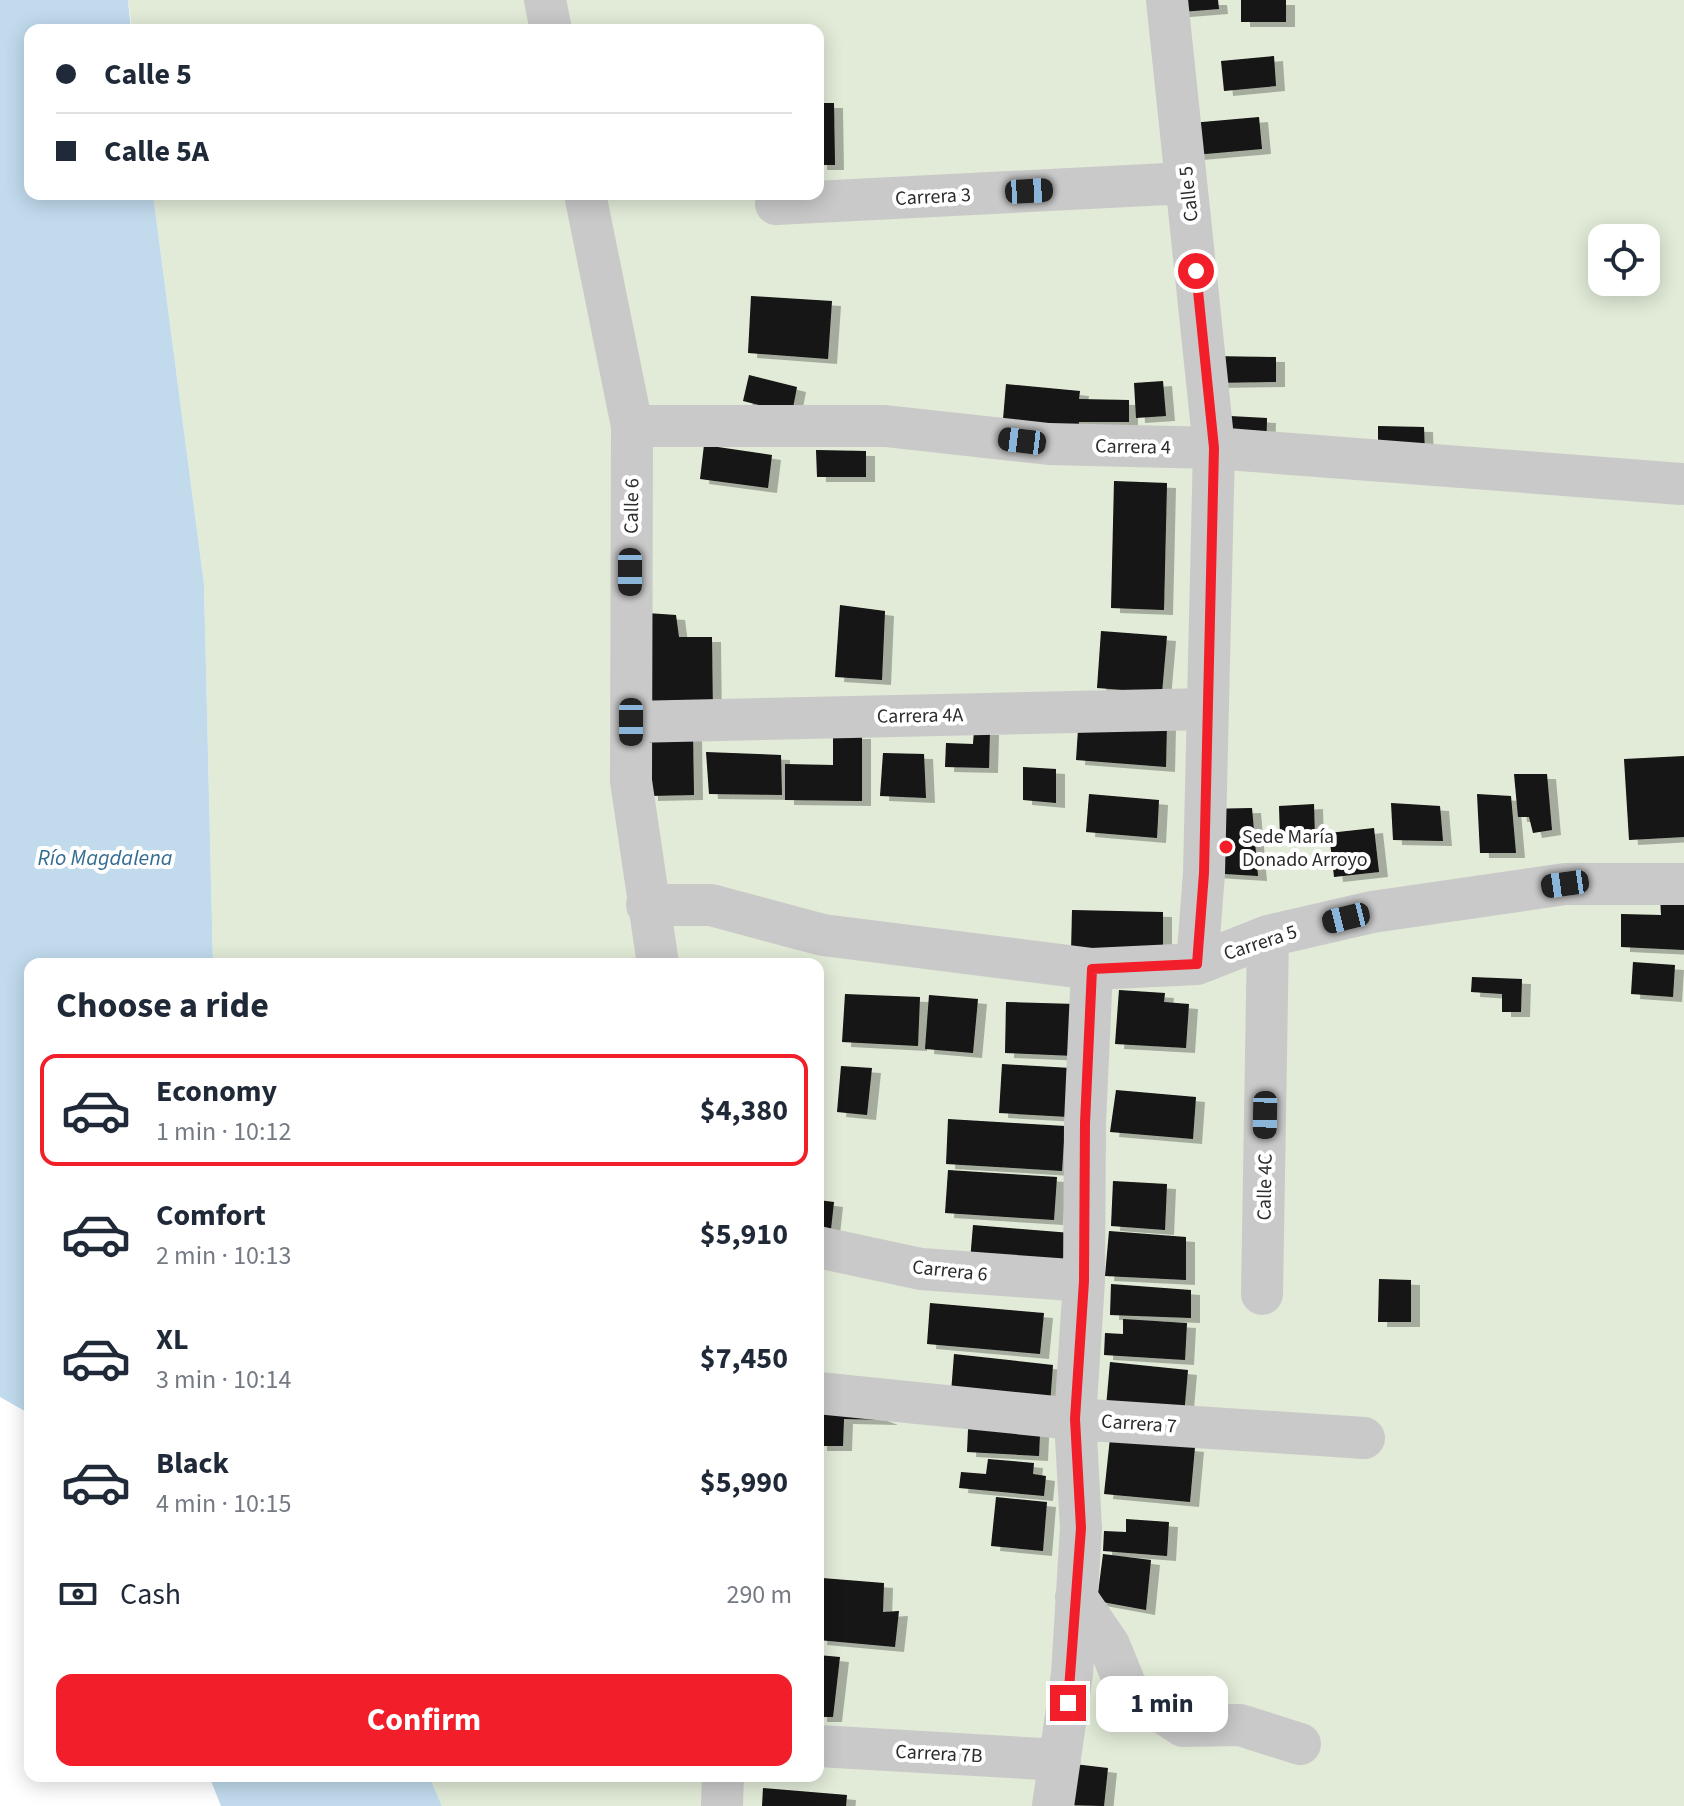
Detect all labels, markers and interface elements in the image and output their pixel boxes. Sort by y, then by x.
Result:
text: Calle 5 [104,53,192,96]
text: Calle 5A [104,130,209,173]
street label: Calle 5 [1172,165,1206,223]
car [1004,178,1054,204]
street label: Carrera 3 [895,181,972,213]
map controls [1588,224,1660,296]
button: locate [1588,224,1660,296]
route start [1178,253,1214,289]
car [997,426,1047,456]
street label: Carrera 4 [1095,432,1171,462]
street label: Calle 6 [618,478,646,534]
car [618,548,642,596]
car [619,698,643,746]
street label: Carrera 4A [877,701,964,731]
place label: Sede María Donado Arroyo [1242,823,1368,874]
marker: Sede María Donado Arroyo [1217,838,1235,856]
water label: Río Magdalena [37,842,173,874]
car [1540,869,1590,899]
car [1320,901,1372,935]
street label: Carrera 5 [1220,918,1301,968]
text: Choose a ride [56,980,269,1031]
text: Economy [156,1070,277,1113]
icon: car [60,1074,132,1146]
text: $4,380 [700,1089,788,1132]
car [1253,1091,1277,1139]
text: 1 min · 10:12 [156,1113,291,1150]
street label: Calle 4C [1250,1153,1280,1221]
text: Comfort [156,1194,266,1237]
icon: car [60,1198,132,1270]
text: $5,910 [700,1213,788,1256]
text: 2 min · 10:13 [156,1237,291,1274]
street label: Carrera 6 [911,1253,989,1289]
text: XL [156,1318,189,1361]
icon: car [60,1322,132,1394]
text: $7,450 [700,1337,788,1380]
text: 3 min · 10:14 [156,1361,291,1398]
street label: Carrera 7 [1100,1407,1178,1441]
text: Black [156,1442,229,1485]
icon: car [60,1446,132,1518]
text: $5,990 [700,1461,788,1504]
text: 4 min · 10:15 [156,1485,291,1522]
icon: cash [56,1572,100,1616]
text: Cash [120,1573,181,1616]
text: 290 m [726,1576,792,1613]
button: Confirm [56,1674,792,1766]
callout: 1 min [1096,1675,1228,1731]
route end [1050,1685,1086,1721]
text: 1 min [1130,1685,1194,1722]
street label: Carrera 7B [895,1738,983,1770]

